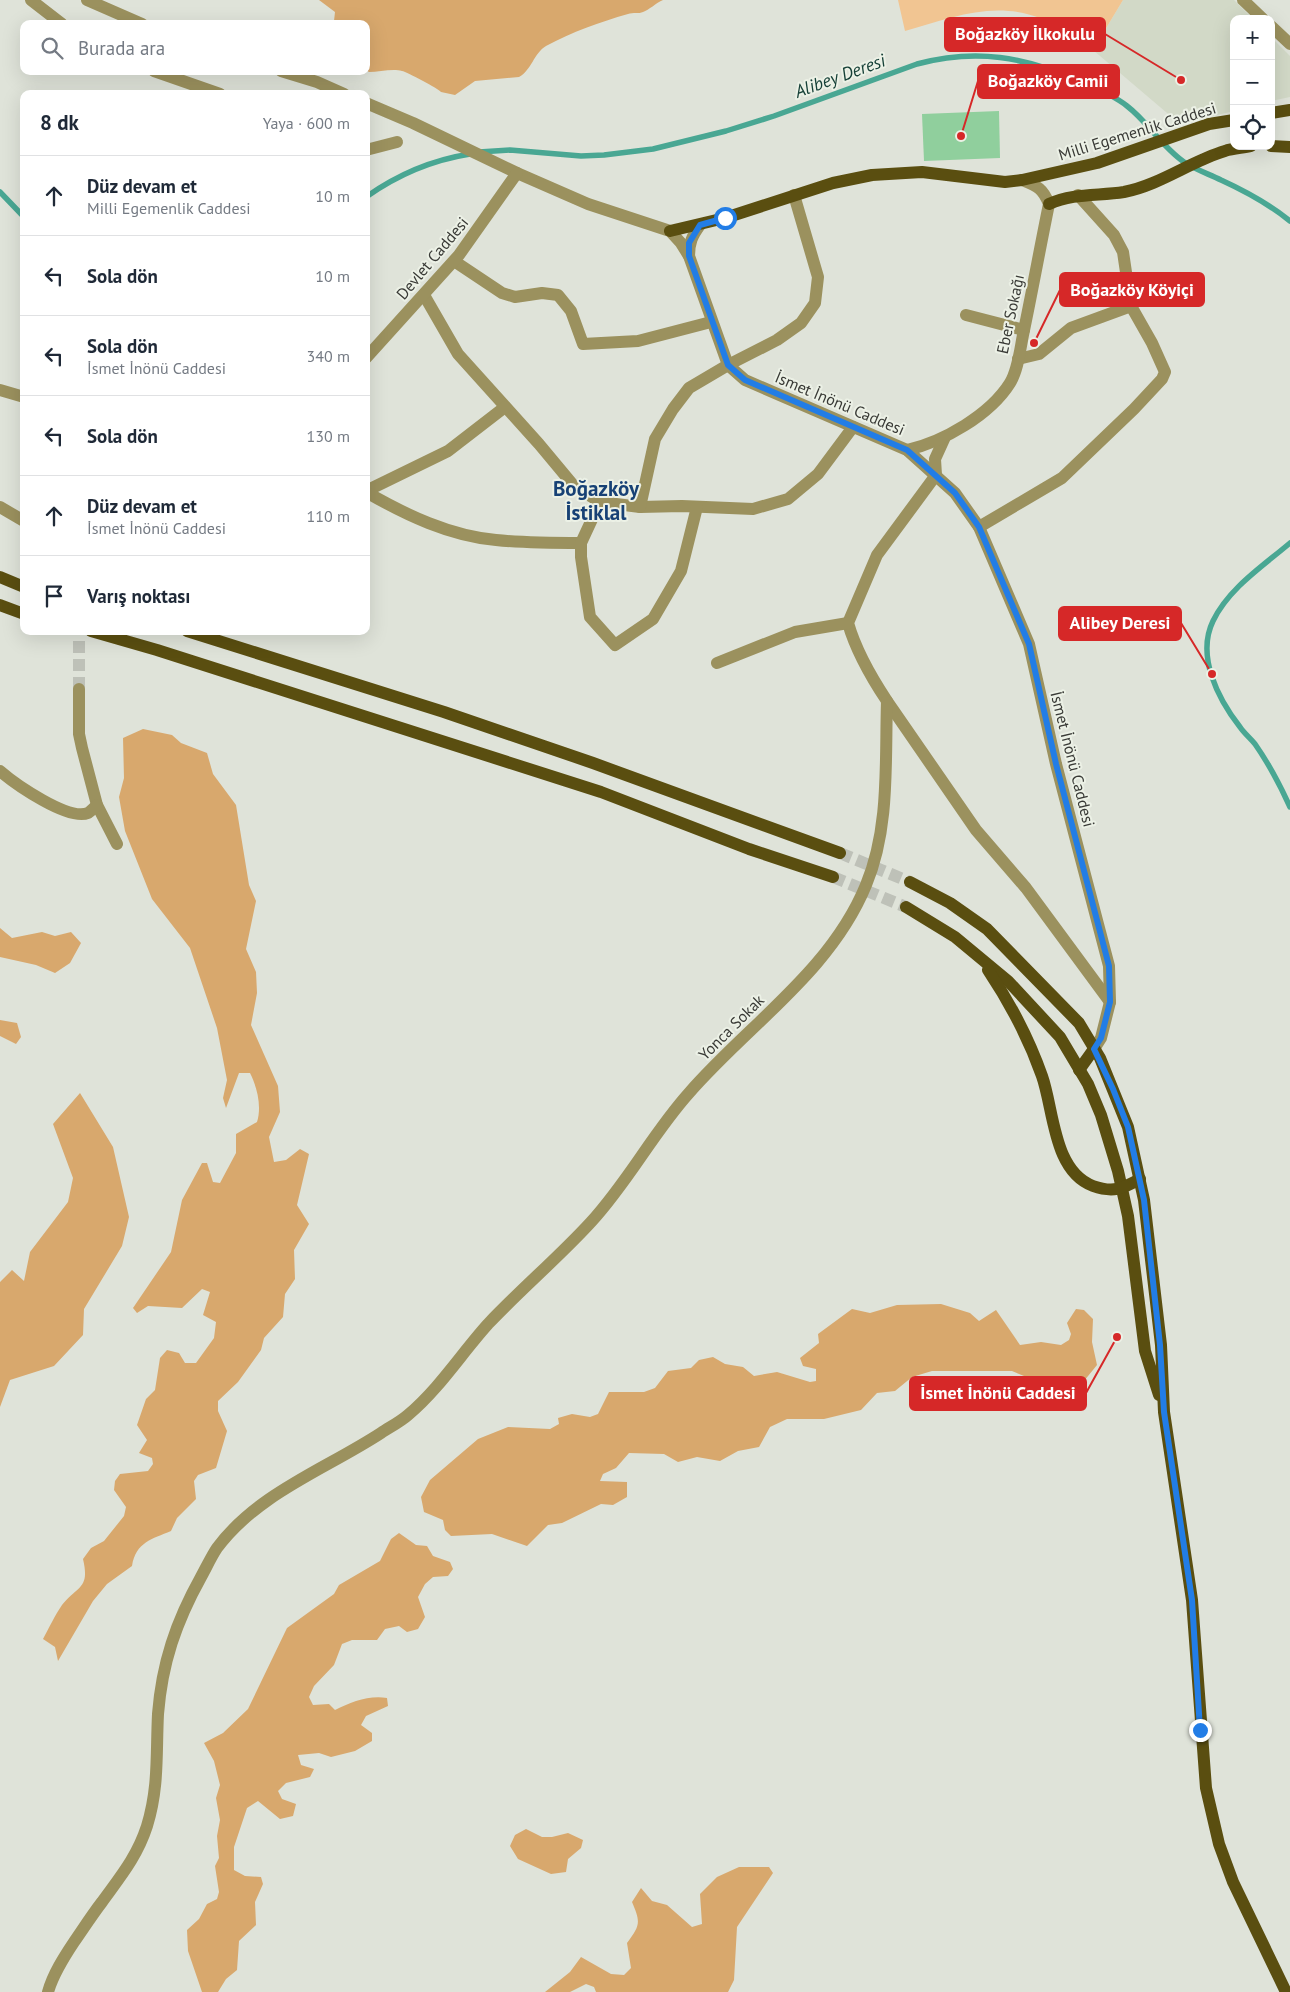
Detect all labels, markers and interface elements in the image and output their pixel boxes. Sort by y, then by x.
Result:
map controls [1230,15,1275,150]
button: + [1230,15,1275,60]
callout: Boğazköy İlkokulu [945,18,1105,51]
search box [20,20,370,75]
text: Boğazköy İlkokulu [955,22,1095,45]
icon: search [38,34,66,62]
text: Burada ara [78,36,165,60]
water label: Alibey Deresi [790,48,890,103]
button: − [1230,60,1275,105]
callout: Boğazköy Camii [978,65,1119,98]
text: Boğazköy Camii [988,69,1108,92]
street label: Milli Egemenlik Caddesi [1056,98,1218,164]
button: locate [1230,105,1275,150]
text: 8 dk [40,109,79,136]
text: Yaya · 600 m [263,113,350,133]
text: Düz devam et [87,174,197,198]
icon: ahead [40,182,68,210]
text: 10 m [315,186,350,206]
text: Milli Egemenlik Caddesi [87,198,251,218]
route start [714,207,737,230]
street label: Devlet Caddesi [392,213,472,303]
icon: left [40,262,68,290]
text: Sola dön [87,264,158,288]
text: 10 m [315,266,350,286]
street label: Eber Sokağı [992,272,1028,356]
callout: Boğazköy Köyiçi [1060,273,1204,306]
text: Boğazköy Köyiçi [1070,278,1194,301]
text: Sola dön [87,334,158,358]
icon: left [40,342,68,370]
text: 340 m [307,346,350,366]
text: İsmet İnönü Caddesi [87,358,226,378]
street label: İsmet İnönü Caddesi [772,367,908,439]
icon: left [40,422,68,450]
text: Sola dön [87,424,158,448]
text: 130 m [307,426,350,446]
district label: Boğazköy İstiklal [553,475,640,526]
text: Düz devam et [87,494,197,518]
icon: ahead [40,502,68,530]
text: 110 m [307,506,350,526]
text: İsmet İnönü Caddesi [87,518,226,538]
icon: arrive [40,582,68,610]
text: Varış noktası [87,584,190,608]
callout: Alibey Deresi [1059,607,1181,640]
text: Alibey Deresi [1070,611,1170,634]
street label: İsmet İnönü Caddesi [1046,689,1100,829]
street label: Yonca Sokak [694,990,768,1064]
callout: İsmet İnönü Caddesi [910,1377,1086,1410]
text: İsmet İnönü Caddesi [920,1381,1076,1404]
route end [1189,1719,1212,1742]

